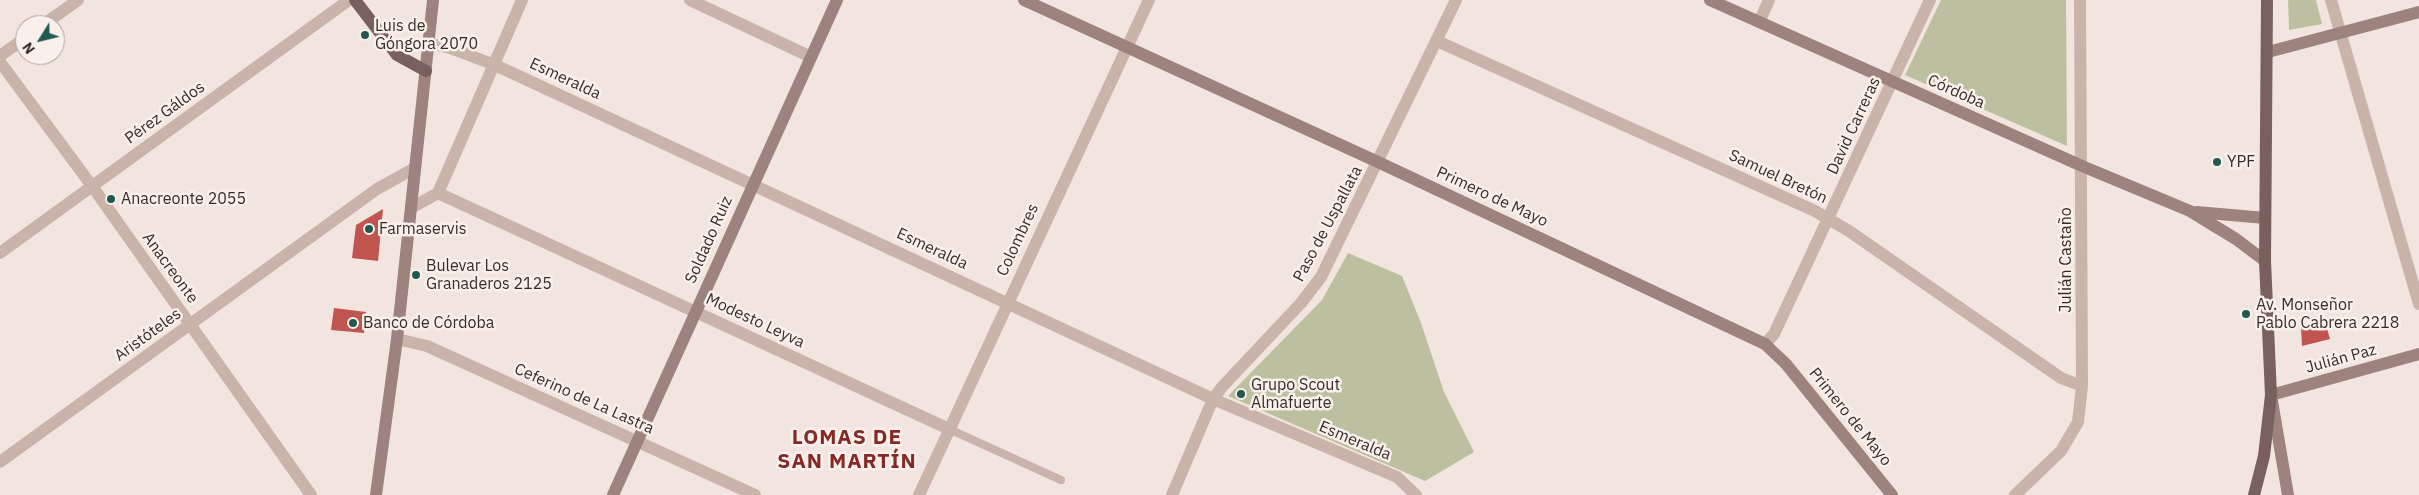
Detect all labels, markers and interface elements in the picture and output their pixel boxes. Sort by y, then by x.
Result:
north arrow [15,15,65,65]
place label: Luis de Góngora 2070 [375,16,478,54]
marker: Luis de Góngora 2070 [359,29,371,41]
text: N [18,39,39,58]
street label: Esmeralda [526,54,604,104]
street label: Córdoba [1924,71,1988,113]
street label: David Carreras [1823,74,1885,178]
street label: Pérez Gáldos [121,78,209,148]
street label: Samuel Bretón [1726,146,1830,208]
place label: YPF [2227,152,2255,172]
marker: YPF [2211,156,2223,168]
street label: Paso de Uspallata [1289,163,1367,285]
street label: Primero de Mayo [1433,163,1551,231]
place label: Anacreonte 2055 [121,189,246,209]
marker: Anacreonte 2055 [105,193,117,205]
street label: Soldado Ruiz [681,194,737,286]
street label: Colombres [993,201,1043,279]
street label: Julián Castaño [2056,207,2076,313]
place label: Farmaservis [379,219,467,239]
marker: Farmaservis [363,223,375,235]
street label: Esmeralda [893,224,971,274]
street label: Anacreonte [138,229,202,307]
place label: Bulevar Los Granaderos 2125 [426,256,552,294]
marker: Bulevar Los Granaderos 2125 [410,269,422,281]
street label: Modesto Leyva [703,290,807,352]
place label: Av. Monseñor Pablo Cabrera 2218 [2256,295,2399,333]
street label: Aristóteles [111,304,185,366]
marker: Av. Monseñor Pablo Cabrera 2218 [2240,308,2252,320]
place label: Banco de Córdoba [363,313,494,333]
marker: Banco de Córdoba [347,317,359,329]
street label: Julián Paz [2303,340,2379,378]
street label: Ceferino de La Lastra [511,360,657,438]
street label: Primero de Mayo [1805,364,1895,470]
place label: Grupo Scout Almafuerte [1251,375,1340,413]
marker: Grupo Scout Almafuerte [1235,388,1247,400]
street label: Esmeralda [1316,417,1394,465]
district label: LOMAS DE SAN MARTÍN [776,425,918,475]

